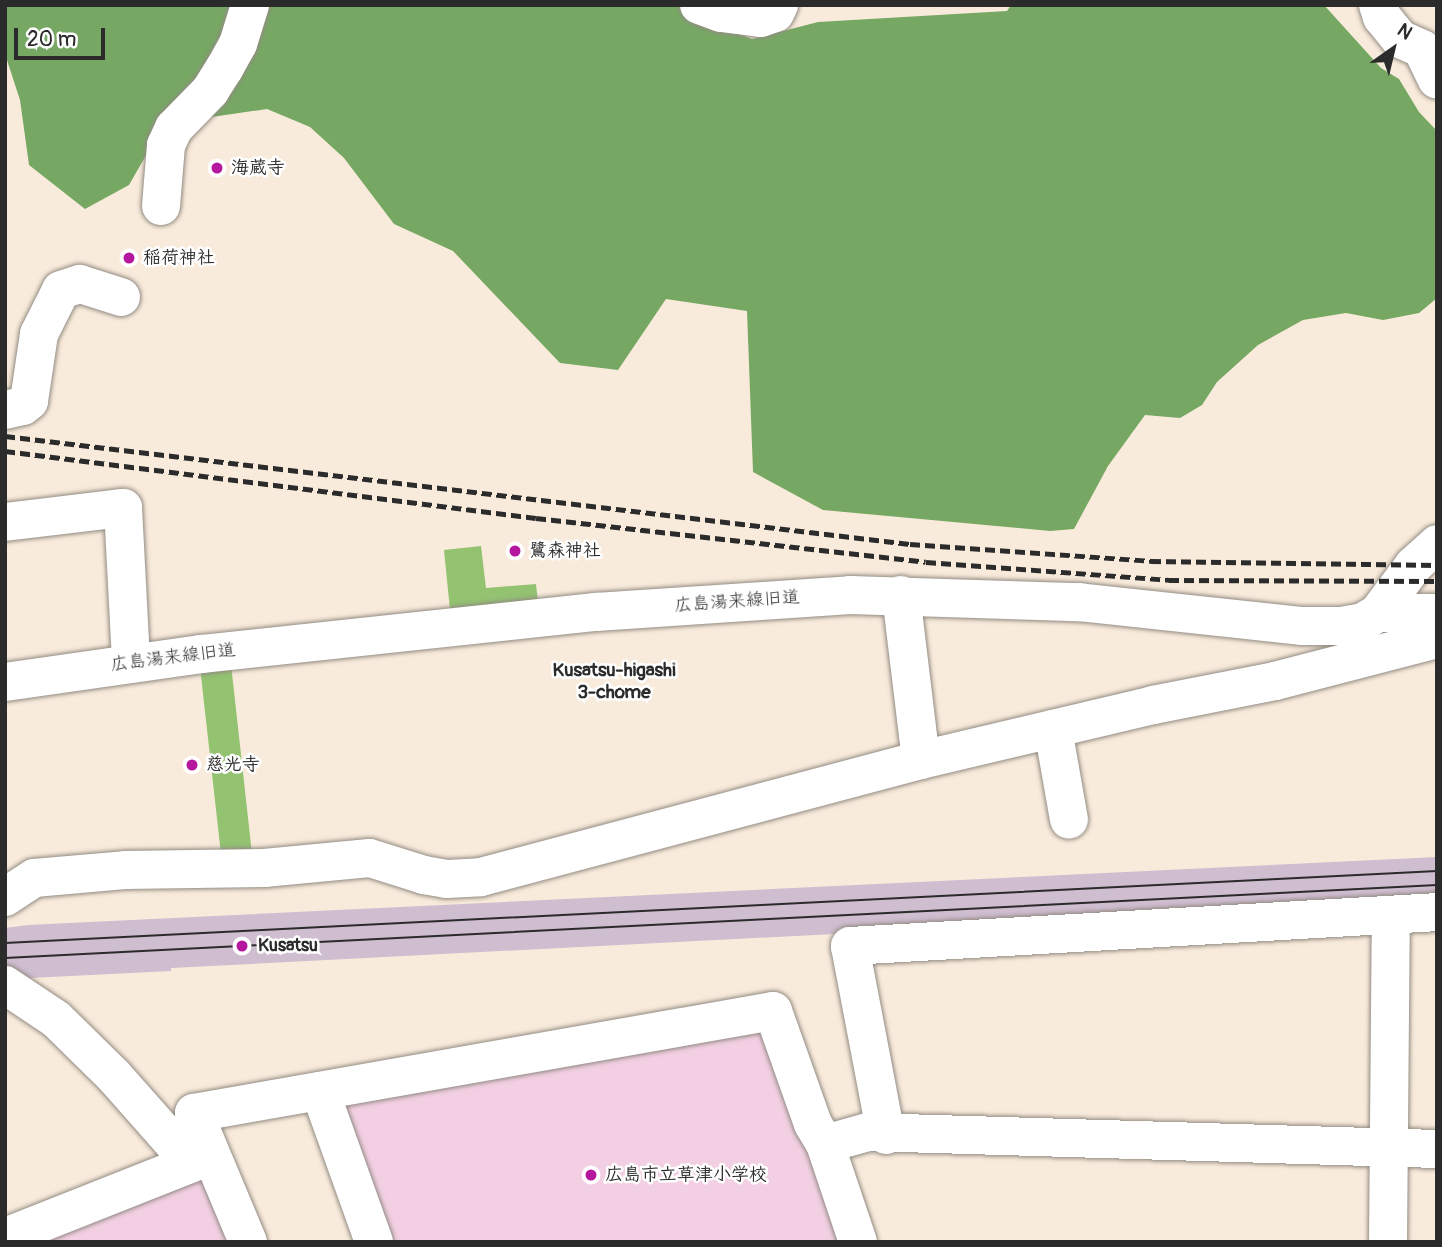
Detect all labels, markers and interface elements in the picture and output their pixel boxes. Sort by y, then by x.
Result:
scale bar [18,14,108,58]
north arrow [1358,14,1428,84]
text: N [1393,18,1417,45]
text: 20 m [27,26,76,53]
place label: 海蔵寺 [231,157,285,179]
marker: 海蔵寺 [209,160,225,176]
place label: 稲荷神社 [143,247,215,269]
marker: 稲荷神社 [121,250,137,266]
place label: 鷺森神社 [529,540,601,562]
marker: 鷺森神社 [507,543,523,559]
street label: 広島湯来線旧道 [673,587,801,617]
street label: 広島湯来線旧道 [109,640,237,676]
district label: Kusatsu-higashi 3-chome [552,660,676,704]
place label: 慈光寺 [206,754,260,776]
marker: 慈光寺 [184,757,200,773]
place label: Kusatsu [258,935,318,957]
marker: Kusatsu [232,936,252,956]
place label: 広島市立草津小学校 [605,1164,767,1186]
marker: 広島市立草津小学校 [583,1167,599,1183]

